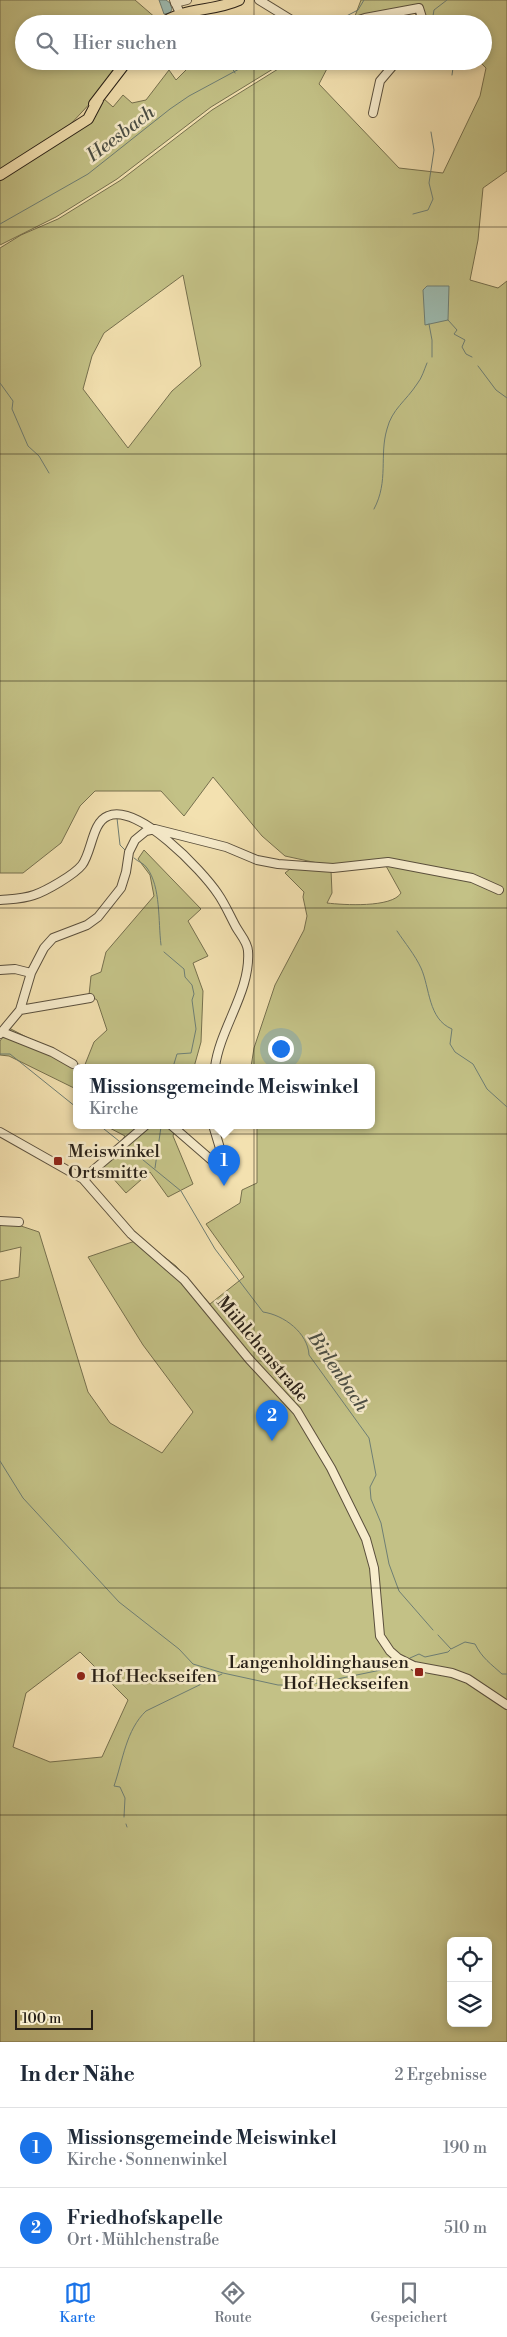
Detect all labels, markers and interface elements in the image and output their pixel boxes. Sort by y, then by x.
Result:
search box [15,15,492,70]
icon: search [33,29,61,57]
text: Hier suchen [73,31,177,55]
water label: Heesbach [81,100,160,168]
your location [268,1036,294,1062]
popup [73,1064,375,1129]
text: Missionsgemeinde Meiswinkel [89,1075,359,1099]
text: Kirche [89,1099,138,1119]
place label: Meiswinkel Ortsmitte [68,1140,161,1184]
pin: 1 [208,1145,240,1186]
marker: Meiswinkel Ortsmitte [52,1155,64,1167]
street label: Mühlchenstraße [211,1291,314,1407]
water label: Birlenbach [302,1326,374,1417]
pin: 2 [256,1400,288,1441]
place label: Langenholdinghausen Hof Heckseifen [228,1651,409,1695]
place label: Hof Heckseifen [91,1665,217,1688]
marker: Langenholdinghausen Hof Heckseifen [413,1666,425,1678]
marker: Hof Heckseifen [75,1670,87,1682]
map controls [447,1937,492,2027]
button: locate [447,1937,492,1982]
button: layers [447,1982,492,2027]
scale bar [15,2007,92,2030]
text: 100 m [22,2010,61,2028]
text: In der Nähe [20,2062,135,2088]
text: 2 Ergebnisse [395,2065,487,2085]
text: Missionsgemeinde Meiswinkel [67,2126,337,2150]
text: 1 [32,2138,40,2158]
text: 190 m [443,2138,487,2158]
text: Kirche · Sonnenwinkel [67,2150,227,2170]
text: Friedhofskapelle [67,2206,223,2230]
text: 2 [31,2218,41,2238]
text: 510 m [444,2218,487,2238]
text: Ort · Mühlchenstraße [67,2230,219,2250]
tab: Karte [59,2279,96,2327]
tab: Route [214,2279,252,2327]
tab: Gespeichert [371,2279,448,2327]

